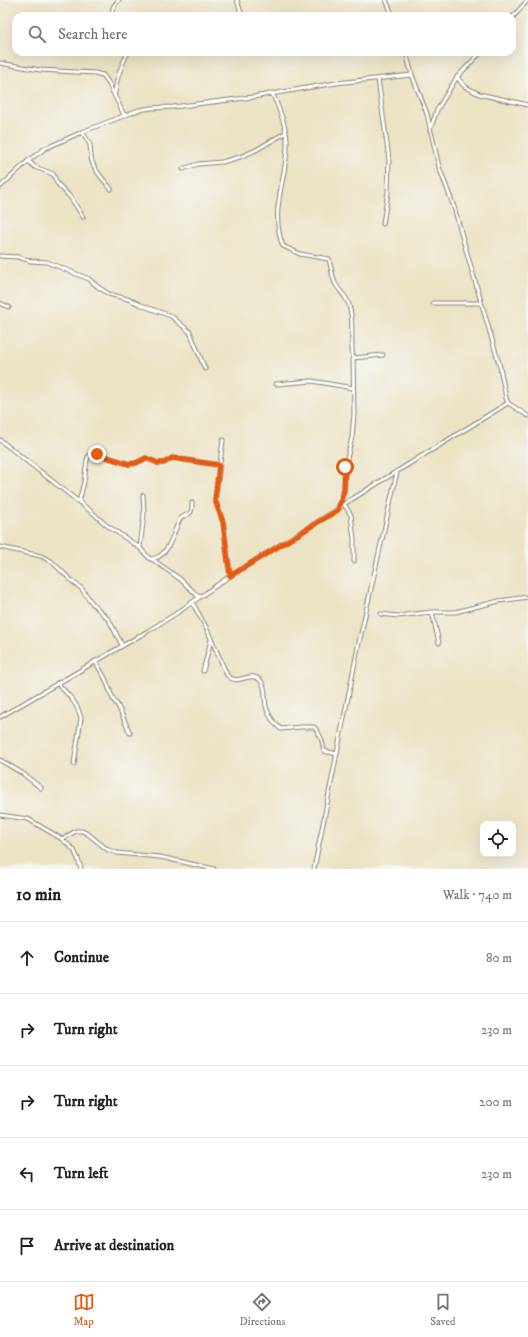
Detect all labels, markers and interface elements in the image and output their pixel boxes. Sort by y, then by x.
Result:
search box [12,12,516,56]
icon: search [26,23,48,45]
text: Search here [58,25,127,44]
route end [88,445,106,463]
route start [336,458,354,476]
map controls [480,821,516,857]
button: locate [480,821,516,857]
text: 10 min [16,884,61,906]
text: Walk · 740 m [443,887,512,903]
icon: ahead [16,947,38,969]
text: Continue [54,948,109,967]
text: 80 m [486,950,512,966]
icon: right [16,1019,38,1041]
text: Turn right [54,1020,117,1039]
text: 230 m [481,1022,512,1038]
icon: right [16,1091,38,1113]
text: Turn right [54,1092,117,1111]
text: 200 m [479,1094,512,1110]
icon: left [16,1163,38,1185]
text: Turn left [54,1164,108,1183]
text: 230 m [481,1166,512,1182]
icon: arrive [16,1235,38,1257]
text: Arrive at destination [54,1236,174,1255]
tab: Map [73,1291,95,1329]
tab: Directions [240,1291,285,1329]
tab: Saved [430,1291,455,1329]

